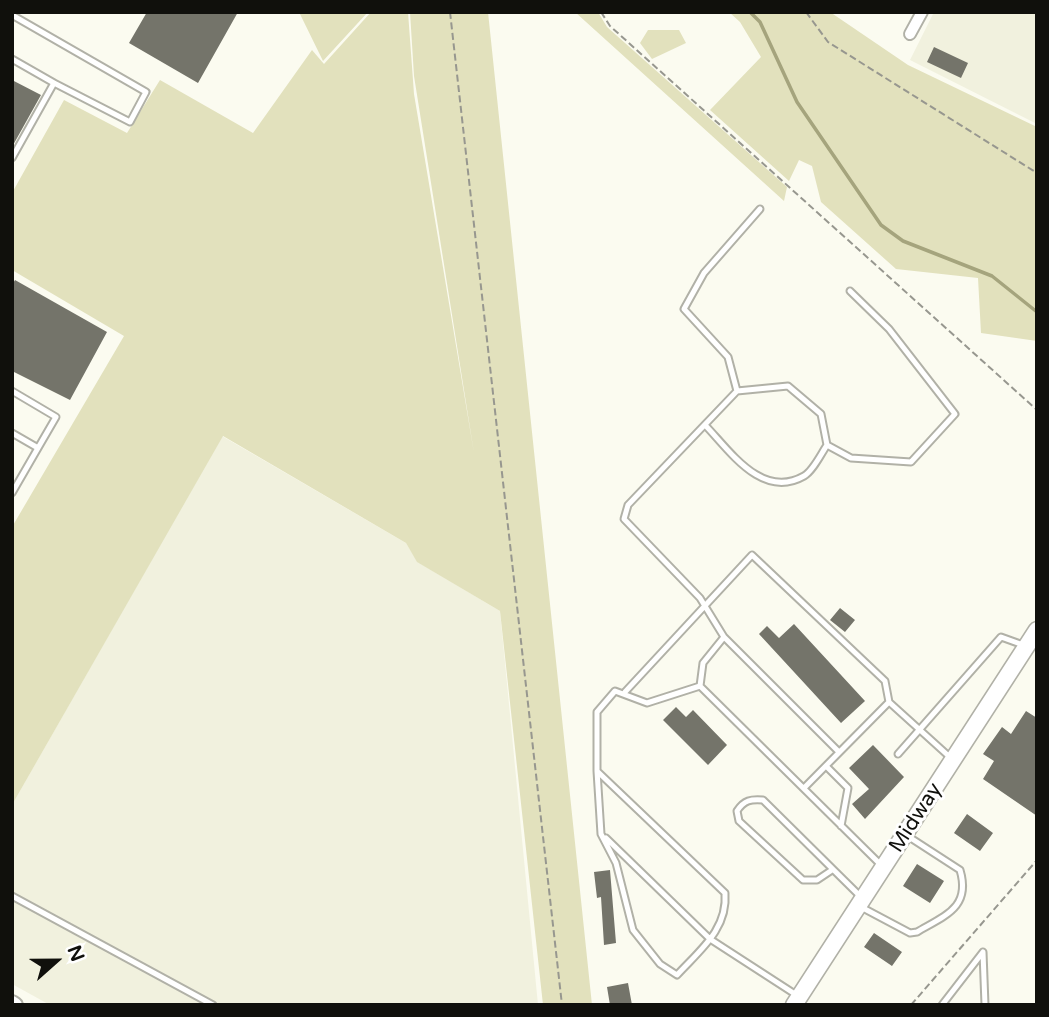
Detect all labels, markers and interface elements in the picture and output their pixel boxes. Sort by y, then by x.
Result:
street label: Midway [884,778,948,858]
north arrow [21,926,91,996]
text: N [63,942,89,965]

